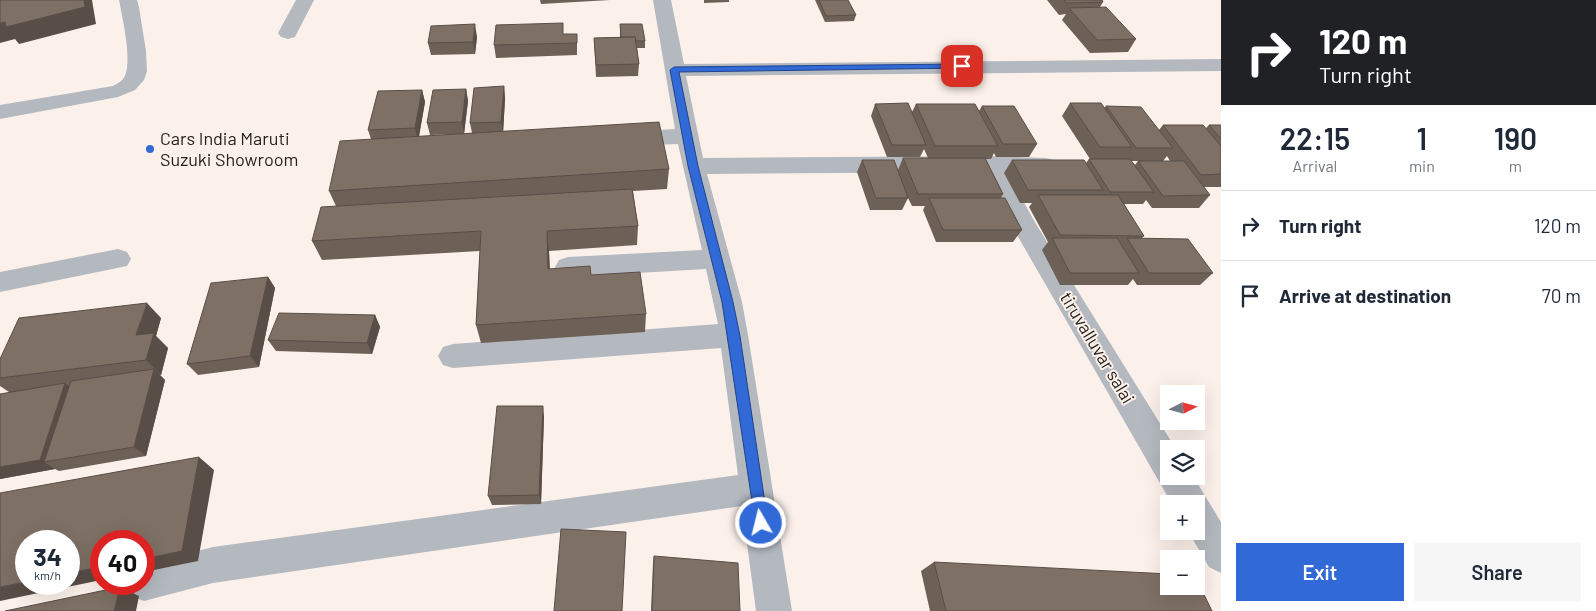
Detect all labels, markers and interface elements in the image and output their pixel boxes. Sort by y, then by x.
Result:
text: 120 m [1319,19,1407,61]
icon: right [1236,20,1301,85]
pin [941,45,983,87]
icon: arrive [948,52,976,80]
text: Turn right [1319,61,1412,87]
text: 22:15 [1280,120,1350,156]
text: 1 [1417,120,1427,156]
text: 190 [1494,120,1537,156]
place label: Cars India Maruti Suzuki Showroom [160,127,299,170]
marker: Cars India Maruti Suzuki Showroom [144,143,156,155]
text: Arrival [1293,156,1337,175]
text: min [1409,156,1435,175]
text: m [1509,156,1522,175]
icon: right [1236,212,1264,240]
text: Turn right [1279,214,1361,237]
text: 120 m [1534,214,1581,237]
icon: arrive [1236,282,1264,310]
text: Arrive at destination [1279,284,1451,307]
text: 70 m [1542,284,1581,307]
street label: tiruvalluvar salai [1056,288,1140,407]
north arrow [1160,385,1205,430]
map controls [1160,385,1205,595]
button: layers [1160,440,1205,485]
button: + [1160,495,1205,540]
position arrow [734,496,786,548]
speed limit sign: 40 [90,530,155,595]
text: 34 [33,541,62,571]
button: Exit [1236,543,1404,601]
button: Share [1414,543,1581,601]
button: − [1160,550,1205,595]
text: km/h [34,568,61,582]

